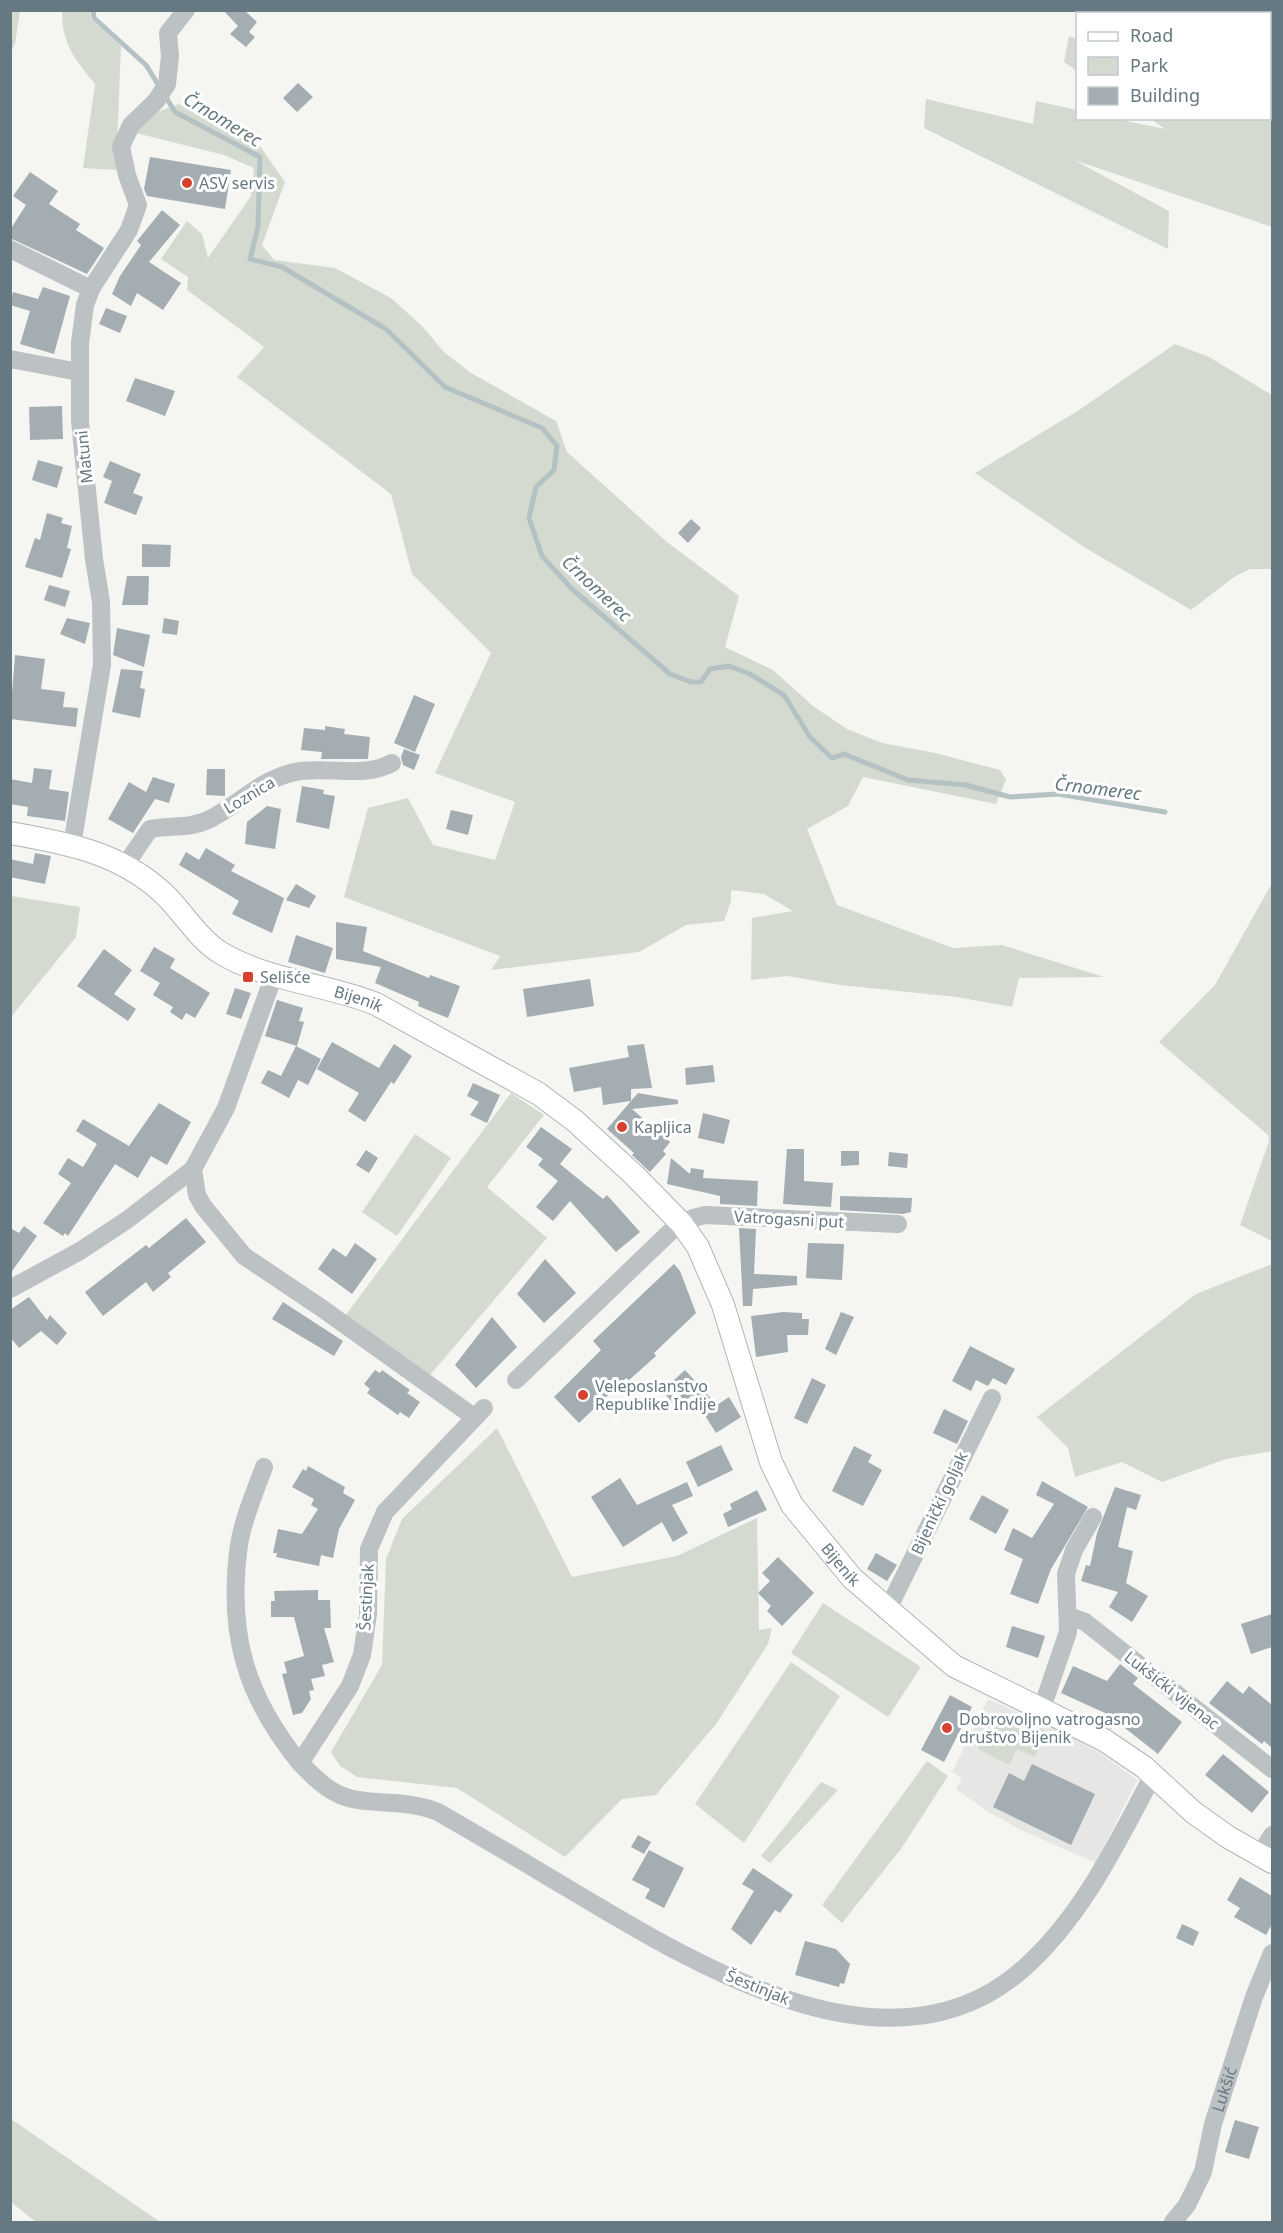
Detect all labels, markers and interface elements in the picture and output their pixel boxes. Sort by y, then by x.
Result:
legend [1076,12,1271,120]
text: Road [1130,23,1173,47]
text: Park [1130,53,1168,77]
text: Building [1130,83,1200,107]
water label: Črnomerec [180,86,267,152]
place label: ASV servis [199,172,275,194]
marker: ASV servis [180,176,194,190]
street label: Matuni [70,429,98,485]
water label: Črnomerec [557,550,638,627]
street label: Loznica [219,771,279,819]
water label: Črnomerec [1053,771,1143,805]
place label: Selišće [260,966,310,988]
marker: Selišće [241,970,255,984]
street label: Bijenik [332,980,388,1017]
place label: Kapljica [634,1116,692,1138]
marker: Kapljica [615,1120,629,1134]
street label: Vatrogasni put [733,1205,845,1233]
place label: Veleposlanstvo Republike Indije [595,1375,716,1415]
marker: Veleposlanstvo Republike Indije [576,1388,590,1402]
street label: Bijenički goljak [905,1447,973,1558]
street label: Bijenik [816,1538,865,1591]
street label: Šestinjak [353,1563,379,1631]
street label: Lukšićki vijenac [1120,1646,1224,1734]
place label: Dobrovoljno vatrogasno društvo Bijenik [959,1708,1141,1748]
marker: Dobrovoljno vatrogasno društvo Bijenik [940,1721,954,1735]
street label: Šestinjak [723,1964,794,2010]
street label: Lukšić [1207,2064,1242,2115]

